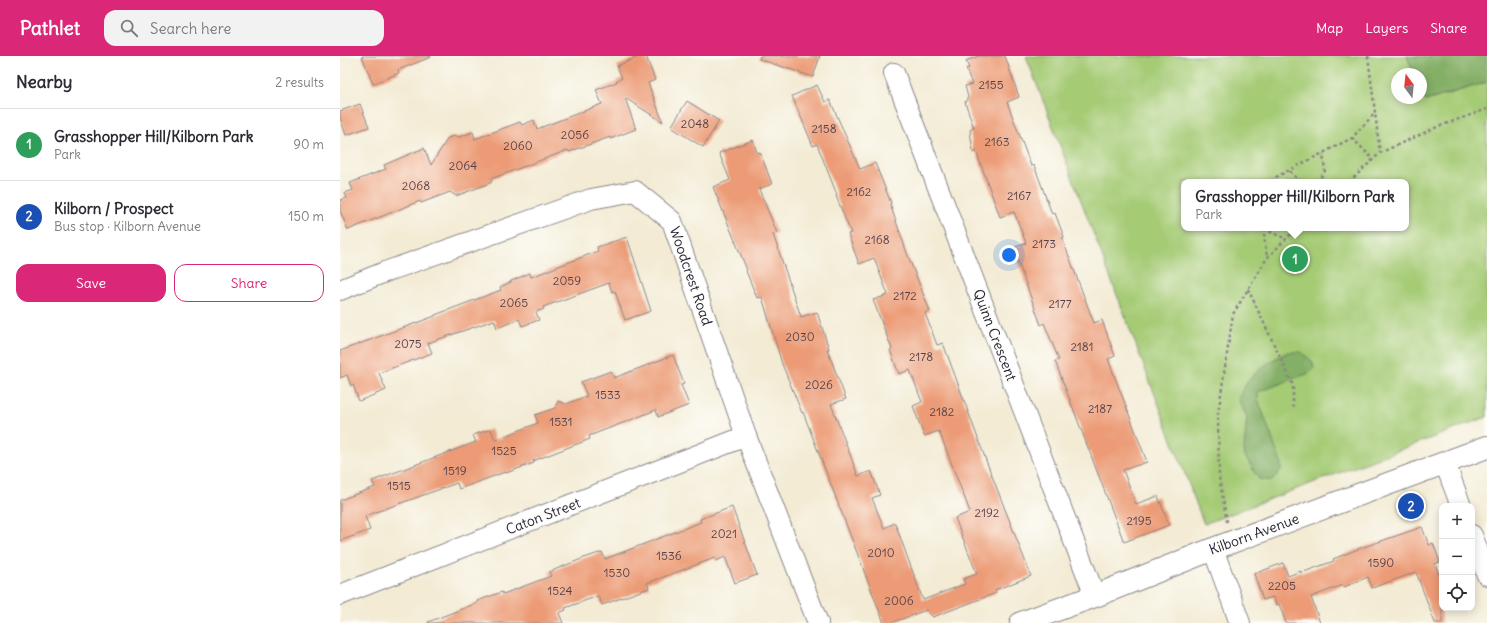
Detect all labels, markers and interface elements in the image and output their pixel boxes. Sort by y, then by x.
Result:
search box [104,10,384,46]
text: Pathlet [20,16,80,40]
icon: search [118,17,140,39]
text: Search here [150,19,231,38]
text: Map [1316,19,1343,37]
text: Layers [1365,19,1408,37]
text: Share [1430,19,1467,37]
north arrow [1391,68,1427,104]
text: Nearby [16,71,72,93]
text: 2 results [275,74,324,91]
house number: 2155 [978,77,1004,92]
house number: 2048 [681,116,709,131]
house number: 2158 [811,121,837,136]
text: Grasshopper Hill/Kilborn Park [54,127,253,146]
house number: 2056 [561,127,589,142]
house number: 2163 [984,134,1010,149]
text: 1 [26,136,32,153]
text: 90 m [293,136,324,153]
house number: 2060 [503,138,533,153]
text: Park [54,146,81,163]
house number: 2064 [449,158,477,173]
house number: 2068 [402,178,430,193]
popup [1181,179,1409,231]
house number: 2162 [847,184,872,199]
text: Grasshopper Hill/Kilborn Park [1195,187,1395,206]
house number: 2167 [1007,188,1031,203]
text: Kilborn / Prospect [54,199,174,218]
text: Park [1195,206,1222,223]
text: 2 [25,208,33,225]
text: 150 m [288,208,324,225]
text: Bus stop · Kilborn Avenue [54,218,201,235]
street label: Woodcrest Road [666,224,716,328]
house number: 2168 [864,232,890,247]
house number: 2173 [1032,236,1056,251]
pin: 1 [1282,244,1308,274]
your location [999,245,1019,265]
button: Save [16,264,166,302]
button: Share [174,264,324,302]
house number: 2059 [553,273,581,288]
street label: Quinn Crescent [969,287,1021,384]
house number: 2172 [893,288,917,303]
house number: 2065 [500,295,528,310]
house number: 2177 [1048,296,1072,311]
house number: 2030 [785,329,815,344]
house number: 2075 [394,336,422,351]
house number: 2181 [1070,339,1094,354]
house number: 2178 [909,349,933,364]
house number: 2026 [805,377,833,392]
house number: 1533 [595,387,621,402]
house number: 2187 [1088,401,1112,416]
house number: 2182 [930,404,955,419]
house number: 1531 [549,414,573,429]
house number: 1525 [491,443,517,458]
house number: 1519 [443,463,467,478]
house number: 1515 [387,478,411,493]
pin: 2 [1398,491,1424,521]
street label: Caton Street [503,493,583,538]
map controls [1439,503,1475,611]
button: + [1439,503,1475,539]
house number: 2192 [975,505,1000,520]
street label: Kilborn Avenue [1206,509,1302,559]
house number: 2195 [1126,513,1152,528]
house number: 2021 [711,526,737,541]
button: − [1439,539,1475,575]
house number: 2010 [867,545,895,560]
house number: 1536 [656,548,682,563]
house number: 1590 [1368,555,1394,570]
house number: 1530 [604,565,630,580]
button: locate [1439,575,1475,611]
house number: 2205 [1268,578,1296,593]
house number: 1524 [548,583,573,598]
house number: 2006 [884,593,914,608]

